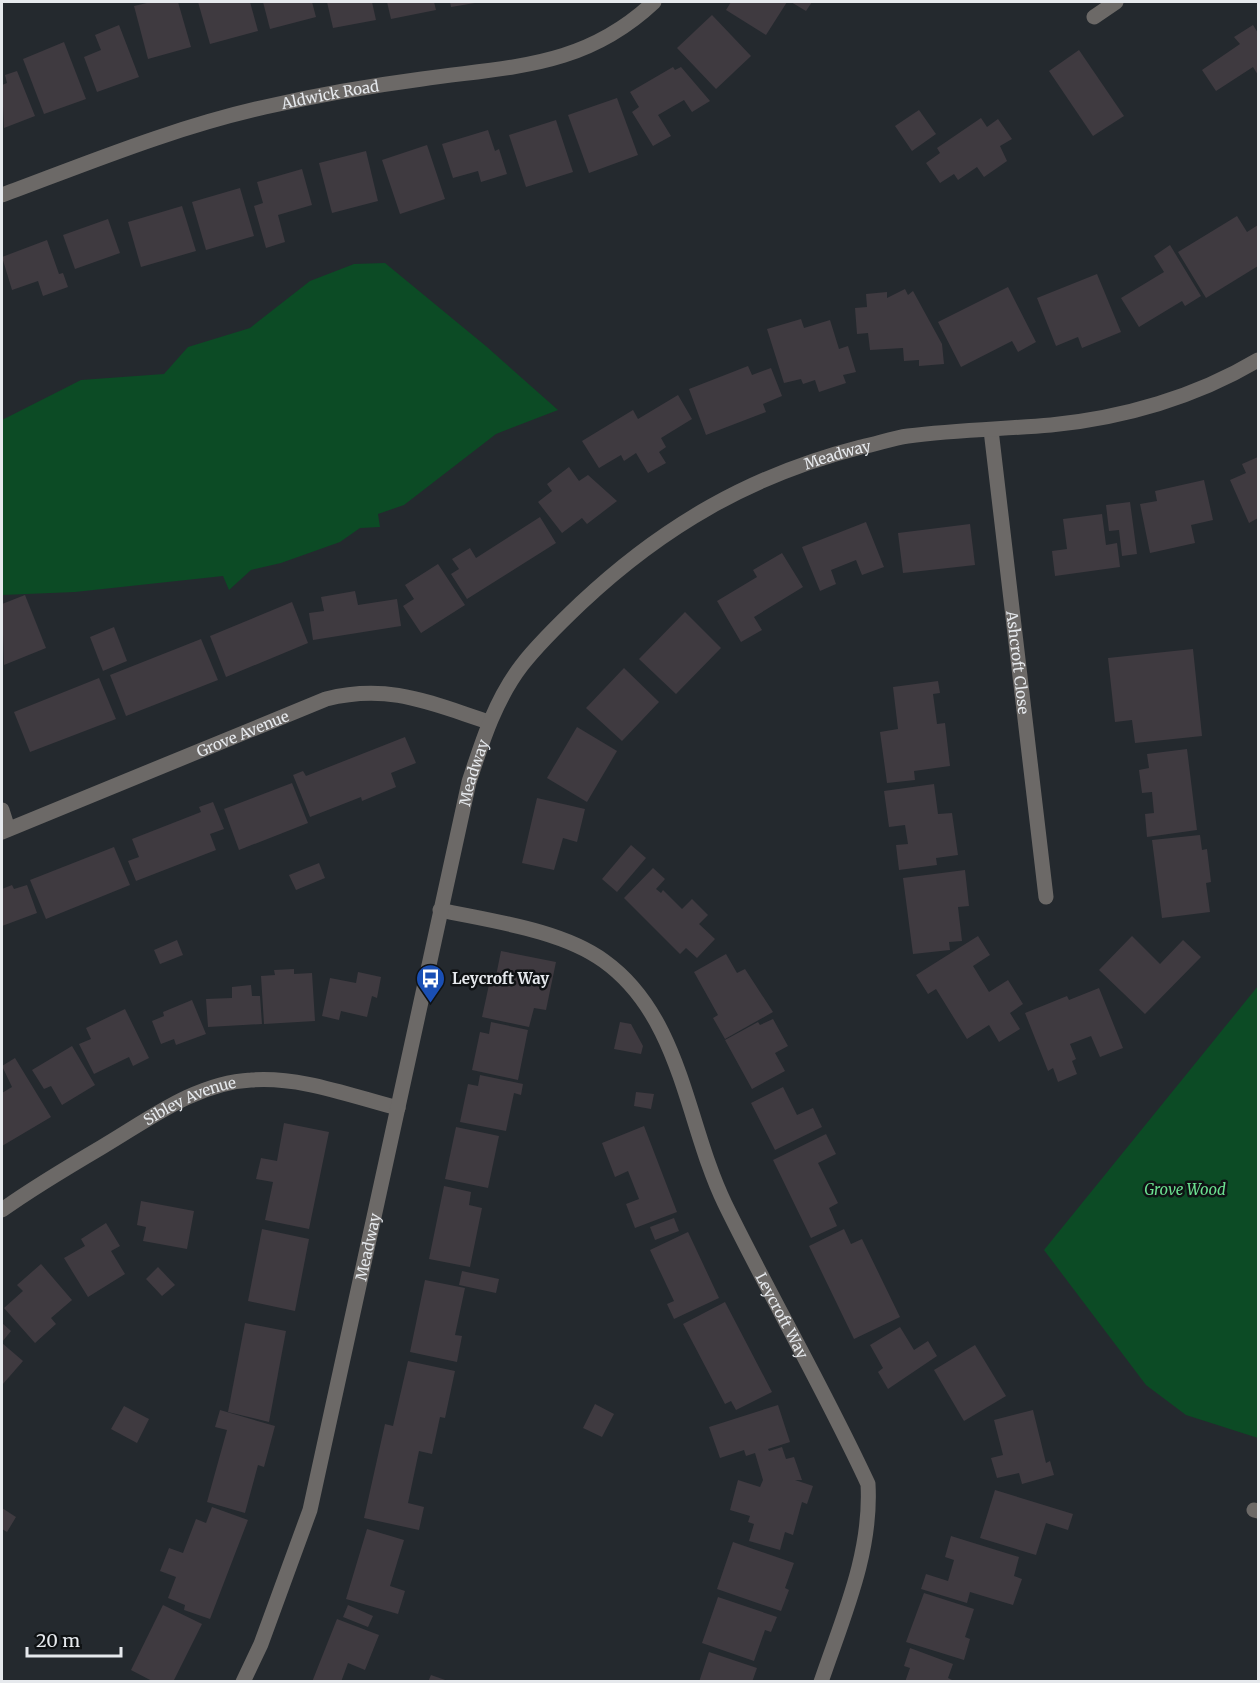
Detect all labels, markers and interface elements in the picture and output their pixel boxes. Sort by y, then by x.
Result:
street label: Aldwick Road [279,76,380,113]
street label: Meadway [801,436,873,473]
street label: Ashcroft Close [1003,609,1034,715]
street label: Grove Avenue [194,706,292,761]
street label: Meadway [455,736,492,808]
bus stop icon: Leycroft Way [415,962,447,1004]
place label: Leycroft Way [452,969,549,988]
street label: Sibley Avenue [140,1072,237,1129]
park label: Grove Wood [1144,1180,1226,1199]
street label: Meadway [351,1211,384,1283]
street label: Leycroft Way [752,1269,813,1362]
scale bar [27,1620,122,1658]
text: 20 m [36,1629,80,1652]

